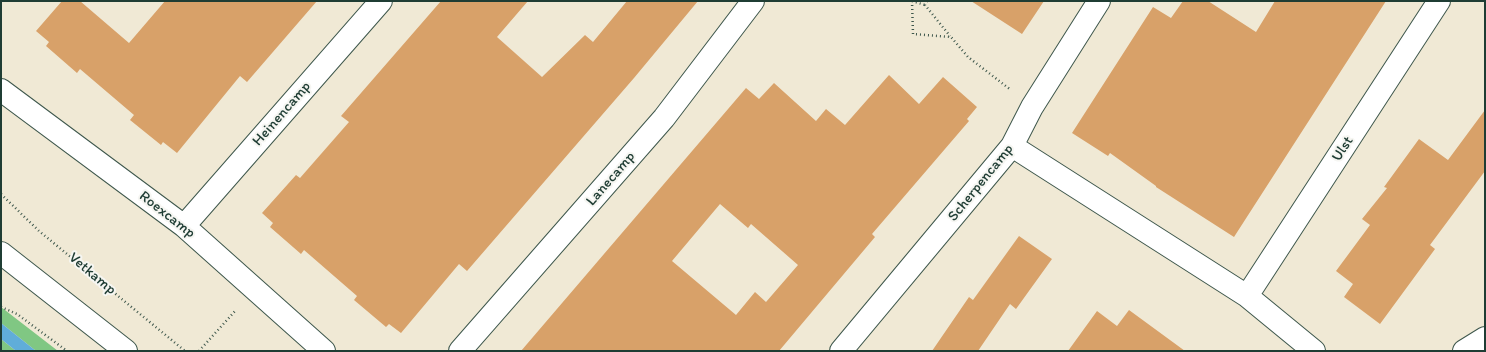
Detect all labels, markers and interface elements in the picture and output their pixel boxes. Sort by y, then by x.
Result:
street label: Heinencamp [249,78,315,150]
street label: Ulst [1328,133,1358,165]
street label: Scherpencamp [944,141,1018,225]
street label: Lanecamp [583,148,639,210]
street label: Roexcamp [135,187,199,243]
street label: Vetkamp [65,249,119,299]

